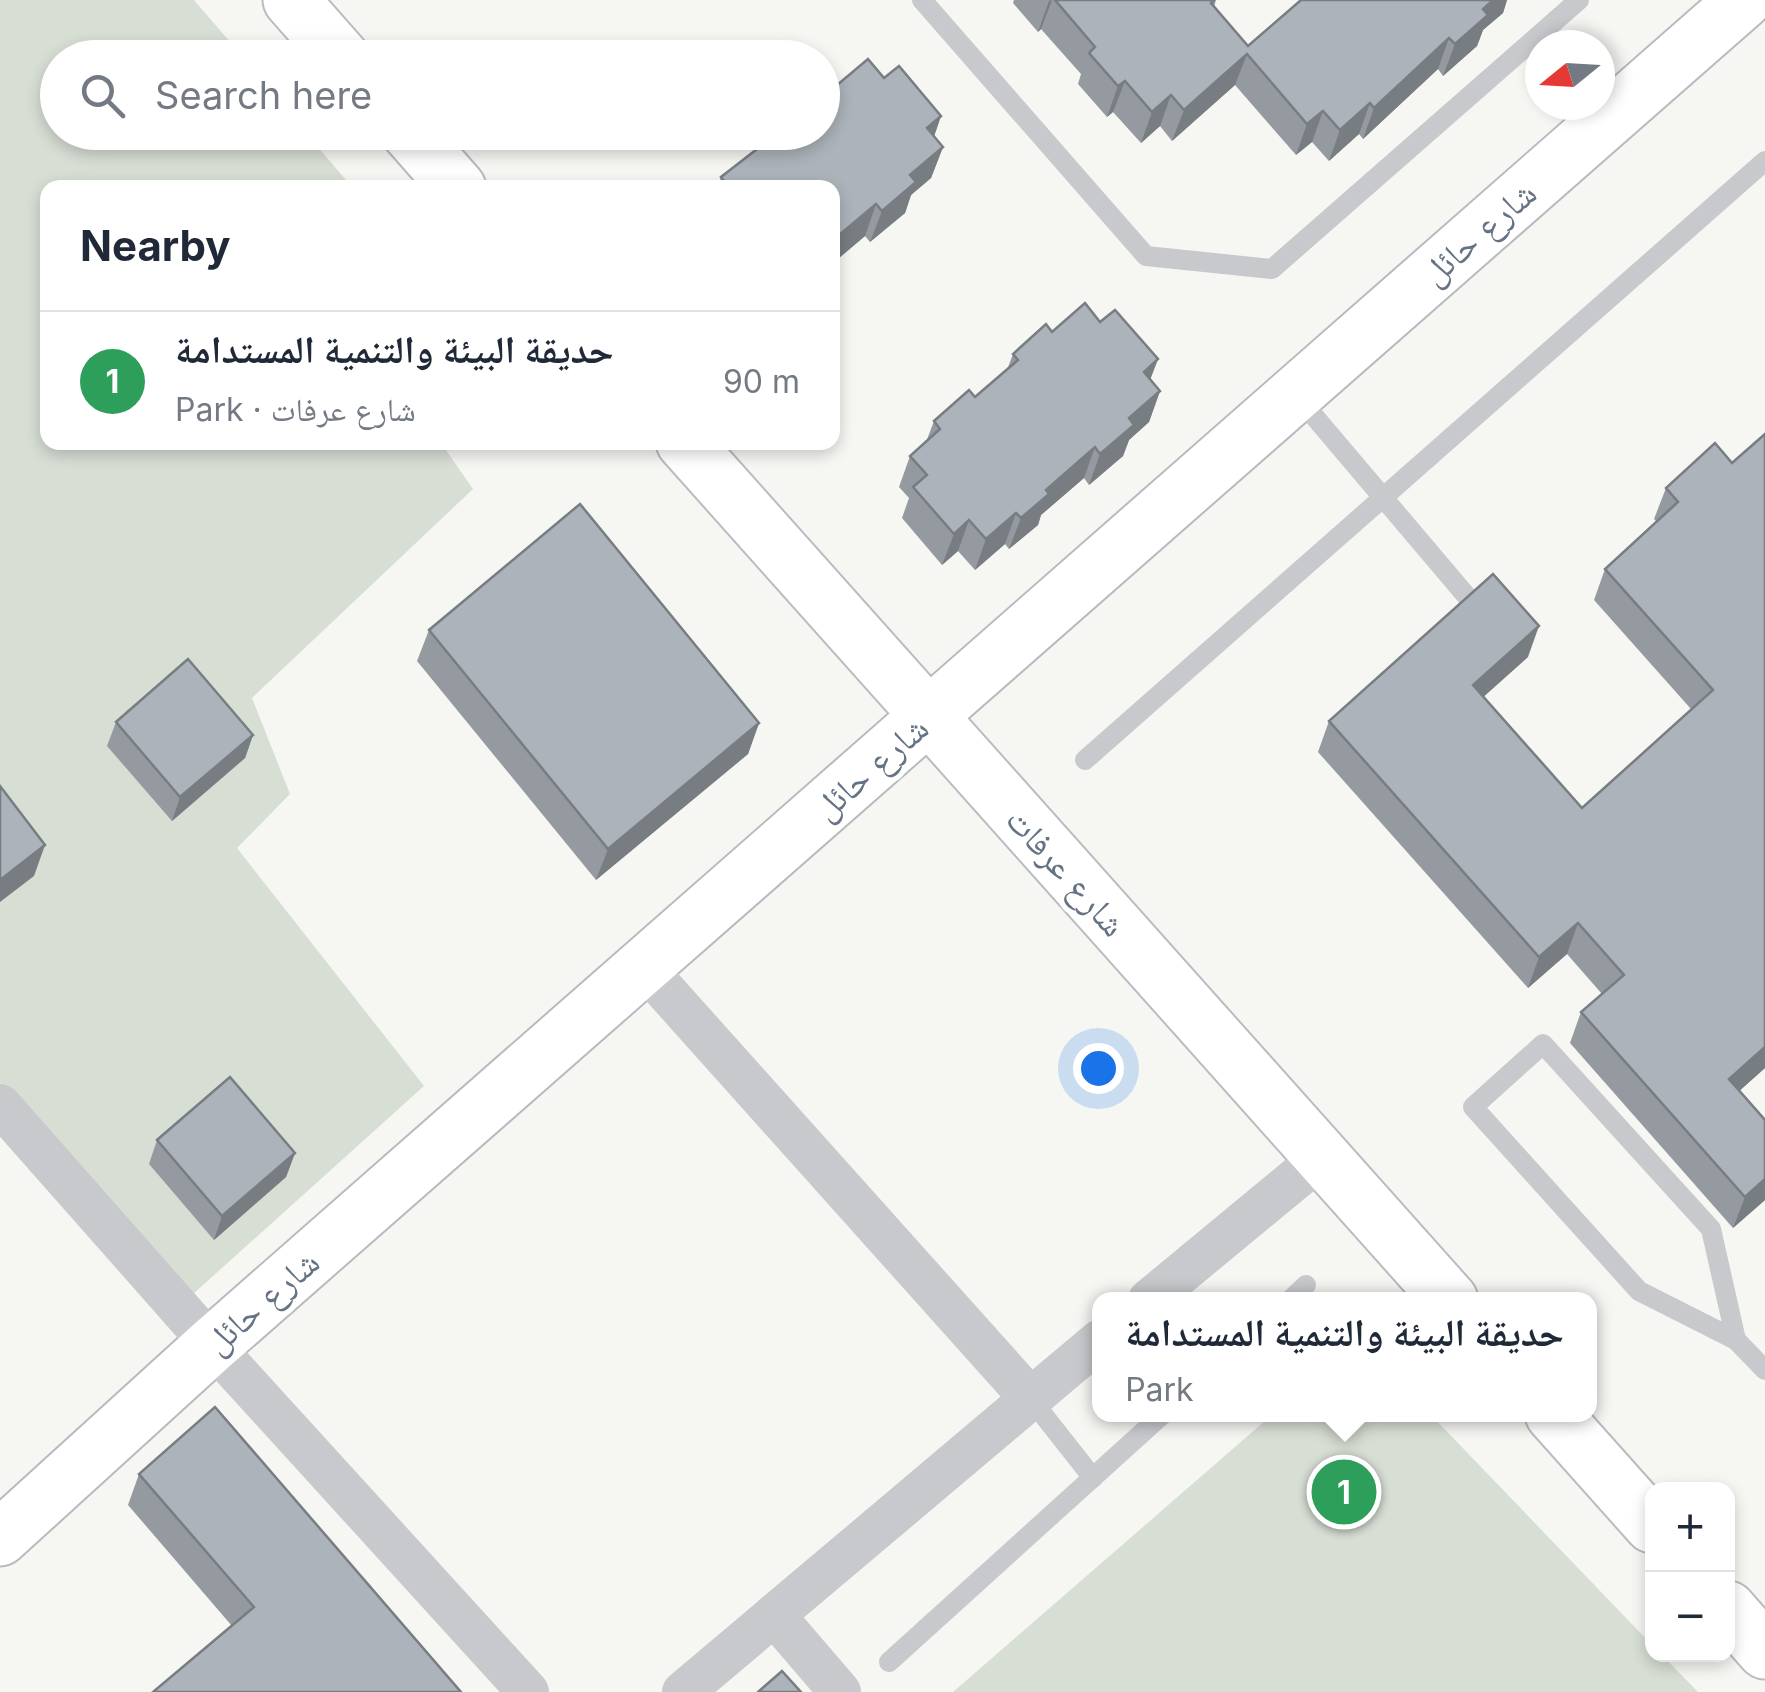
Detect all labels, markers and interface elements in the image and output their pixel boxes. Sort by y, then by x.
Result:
north arrow [1525,30,1615,120]
search box [40,40,840,150]
icon: search [75,68,130,123]
text: Search here [155,72,372,118]
street label: شارع حائل [1413,171,1545,295]
text: Nearby [80,220,231,271]
text: حديقة البيئة والتنمية المستدامة [175,326,614,372]
text: 1 [106,362,119,401]
text: 90 m [723,362,800,401]
text: Park · شارع عرفات [175,390,416,429]
street label: شارع حائل [805,706,937,830]
street label: شارع عرفات [997,798,1135,946]
your location [1073,1043,1124,1094]
street label: شارع حائل [196,1240,328,1364]
popup [1092,1292,1597,1422]
text: حديقة البيئة والتنمية المستدامة [1125,1309,1564,1355]
text: Park [1125,1370,1194,1409]
pin: 1 [1312,1454,1376,1530]
map controls [1645,1482,1735,1662]
button: + [1645,1482,1735,1572]
button: − [1645,1572,1735,1662]

